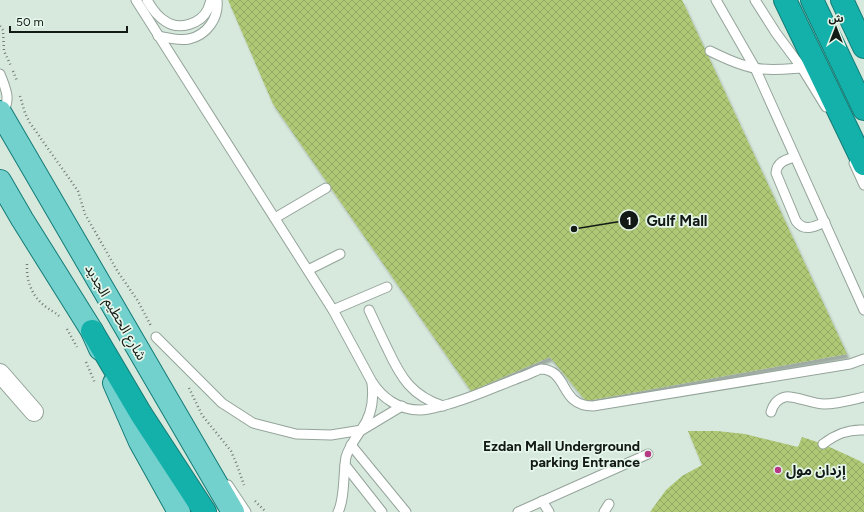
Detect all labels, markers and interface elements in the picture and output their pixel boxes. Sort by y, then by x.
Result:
scale bar [10,8,127,34]
north arrow [816,8,856,48]
text: ش [828,12,844,25]
text: 50 m [16,15,44,29]
callout: Gulf Mall [619,207,716,234]
text: Gulf Mall [646,212,708,230]
text: 1 [626,214,632,228]
street label: شارع الحطيم الجديد [79,261,150,364]
place label: Ezdan Mall Underground parking Entrance [483,438,640,471]
marker: Ezdan Mall Underground parking Entrance [643,449,653,459]
place label: إزدان مول [786,462,846,480]
marker: إزدان مول [773,465,783,475]

